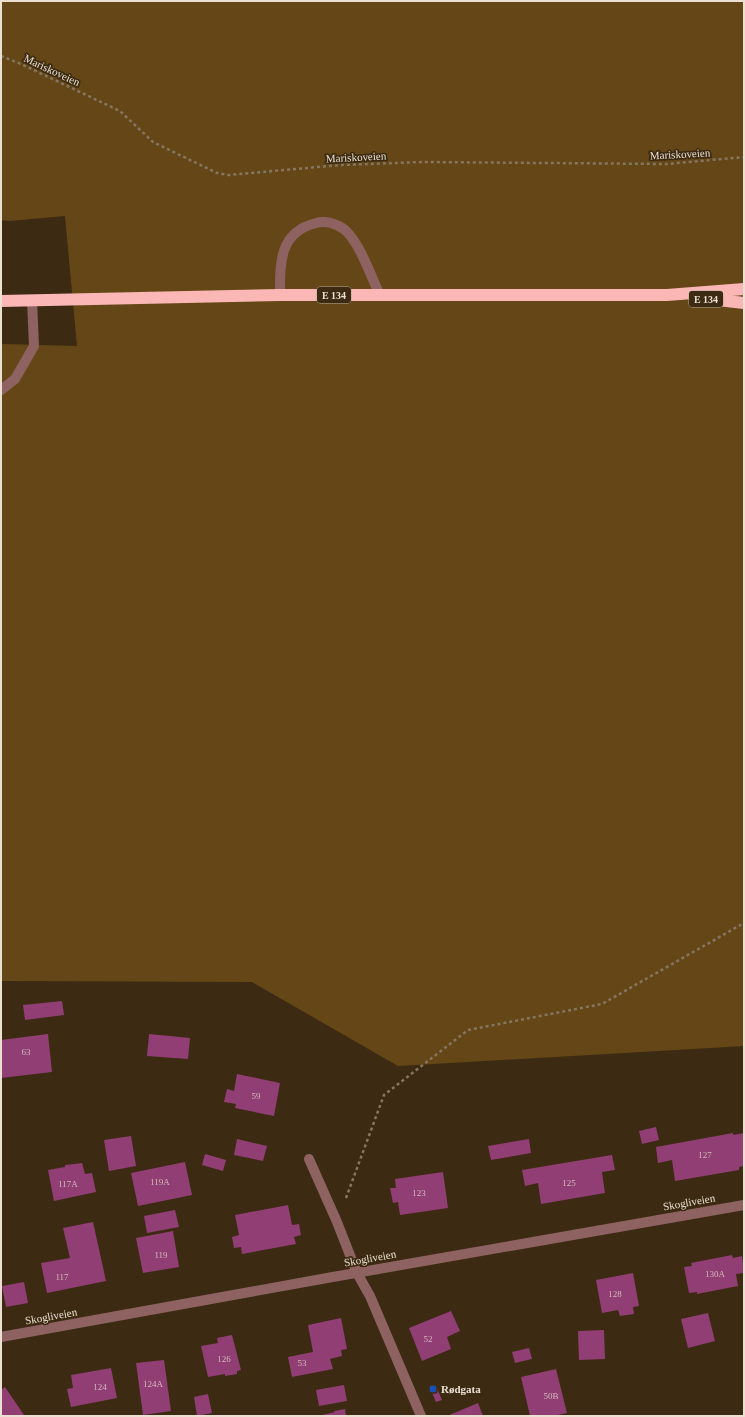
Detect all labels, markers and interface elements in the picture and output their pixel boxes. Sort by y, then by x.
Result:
street label: Mariskoveien [22,52,82,88]
street label: Mariskoveien [649,146,711,162]
street label: Mariskoveien [325,149,387,165]
road number: E 134 [317,287,351,303]
road number: E 134 [689,291,723,307]
house number: 63 [22,1047,31,1057]
house number: 59 [252,1091,261,1101]
house number: 127 [698,1150,712,1160]
house number: 119A [150,1177,170,1187]
house number: 125 [562,1178,576,1188]
house number: 117A [58,1179,78,1189]
house number: 123 [412,1188,426,1198]
street label: Skogliveien [662,1191,716,1212]
street label: Skogliveien [343,1247,397,1268]
house number: 119 [154,1250,168,1260]
house number: 130A [705,1269,726,1279]
house number: 117 [55,1272,69,1282]
house number: 128 [608,1289,622,1299]
street label: Skogliveien [24,1305,78,1326]
house number: 52 [424,1334,433,1344]
house number: 126 [217,1354,231,1364]
house number: 53 [298,1358,307,1368]
house number: 124A [143,1379,164,1389]
house number: 124 [93,1382,107,1392]
place label: Rødgata [441,1383,481,1395]
marker: Rødgata [428,1384,438,1394]
house number: 50B [543,1391,559,1401]

